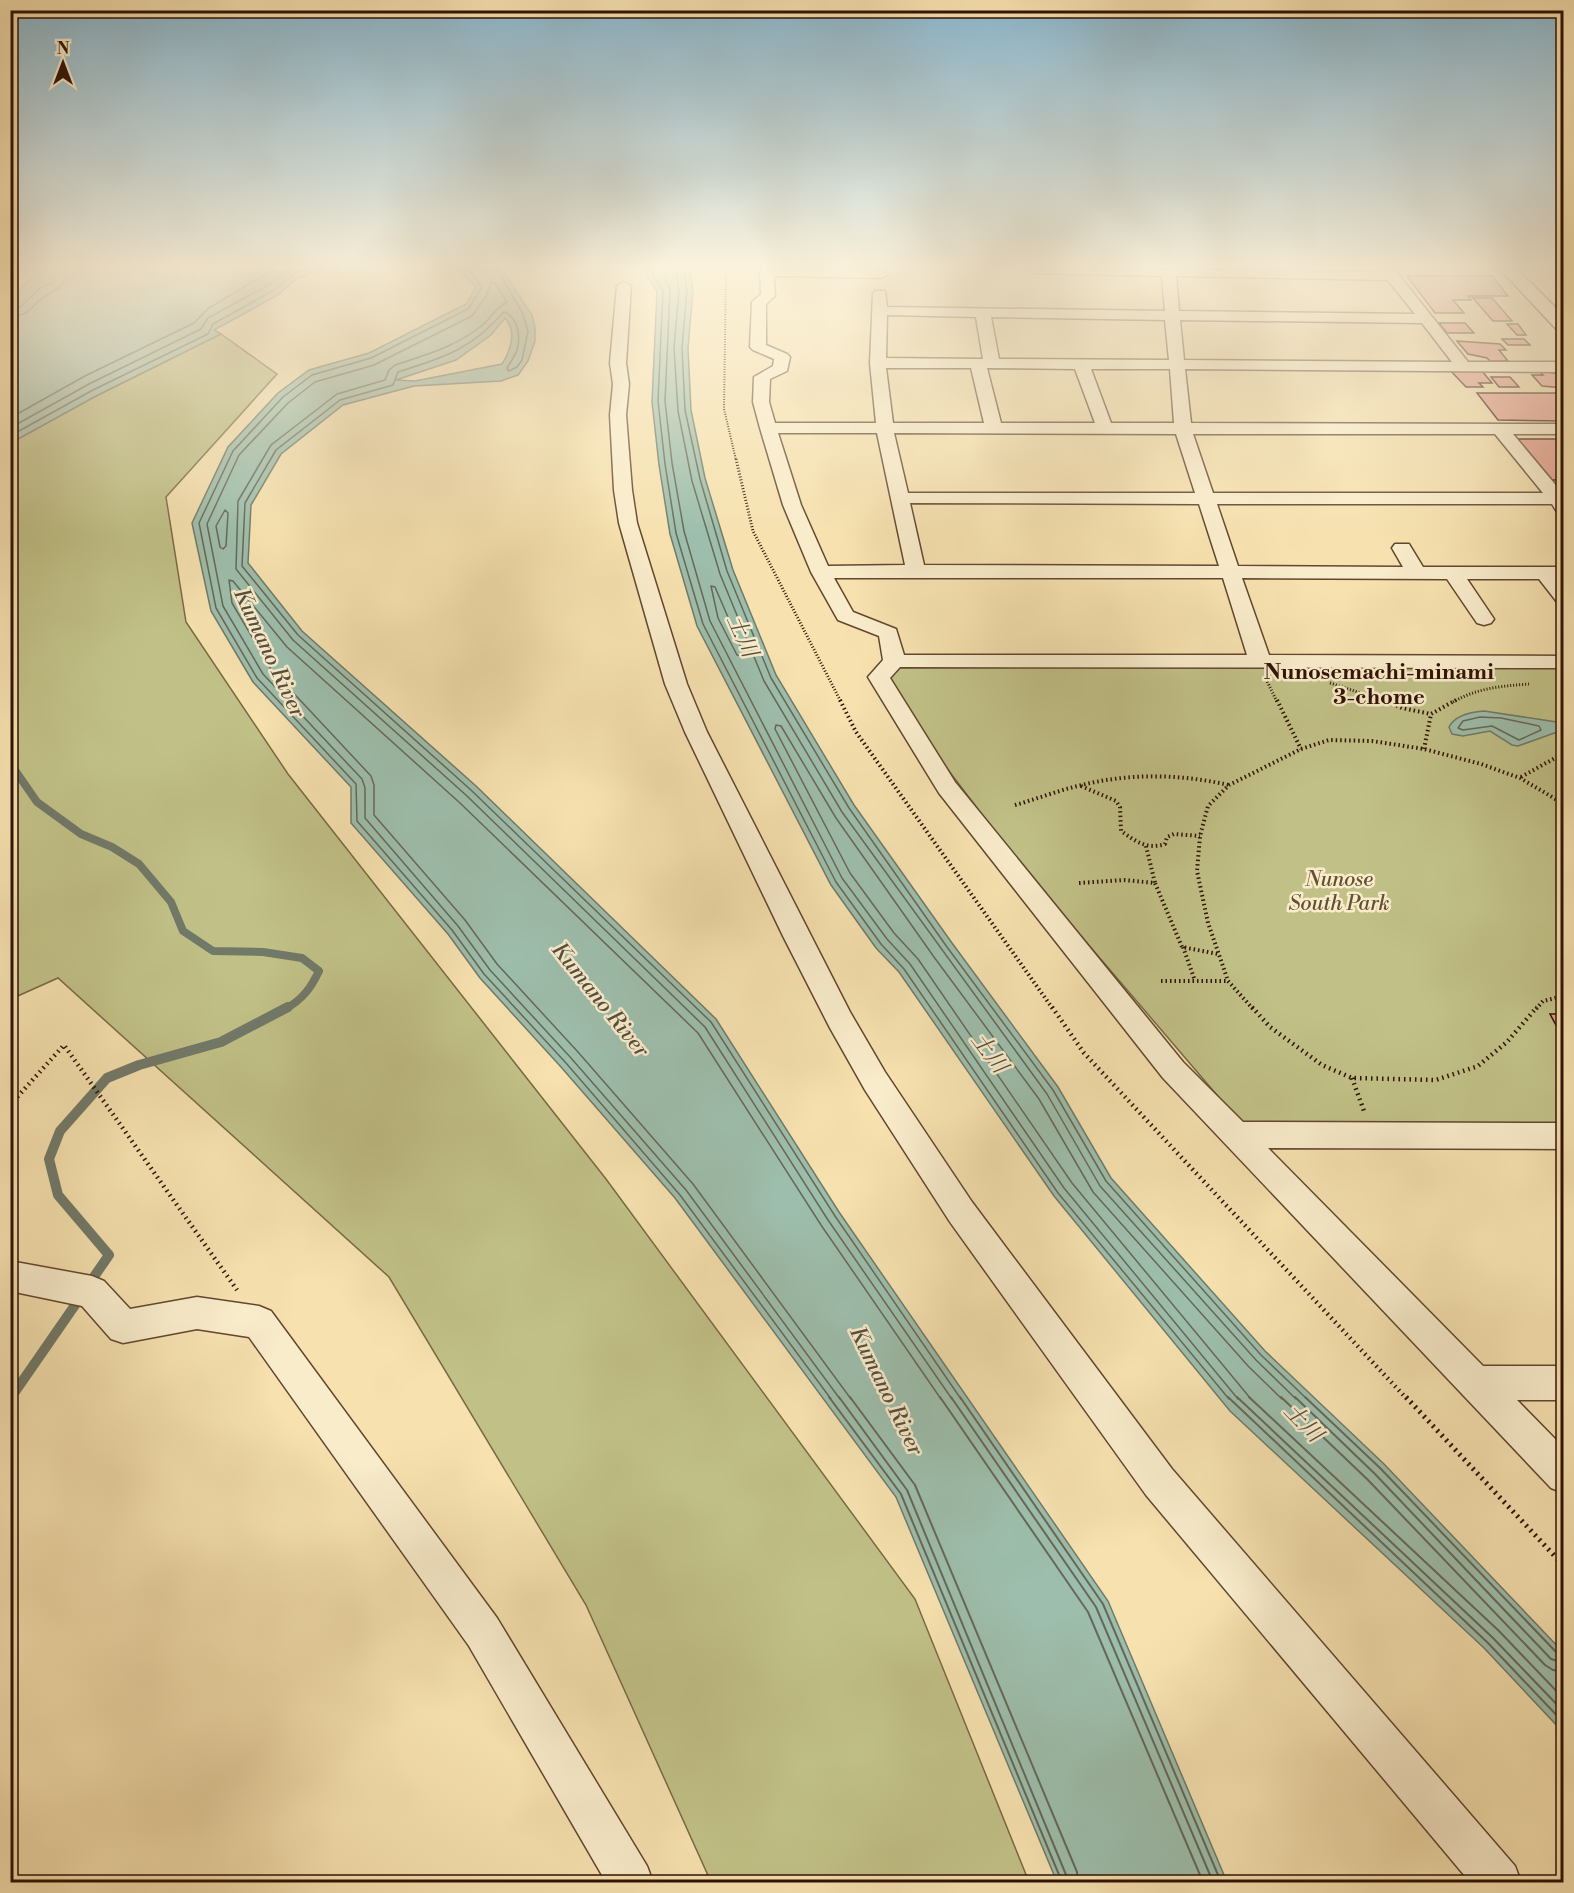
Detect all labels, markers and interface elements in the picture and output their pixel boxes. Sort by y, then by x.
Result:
north arrow [33,33,93,93]
text: N [57,39,70,59]
water label: Kumano River [227,584,311,723]
water label: 土川 [721,610,764,663]
district label: Nunosemachi-minami 3-chome [1264,659,1494,711]
park label: Nunose South Park [1289,867,1390,917]
water label: Kumano River [545,937,655,1063]
water label: 土川 [965,1027,1014,1080]
water label: Kumano River [843,1322,929,1461]
water label: 土川 [1278,1398,1329,1450]

